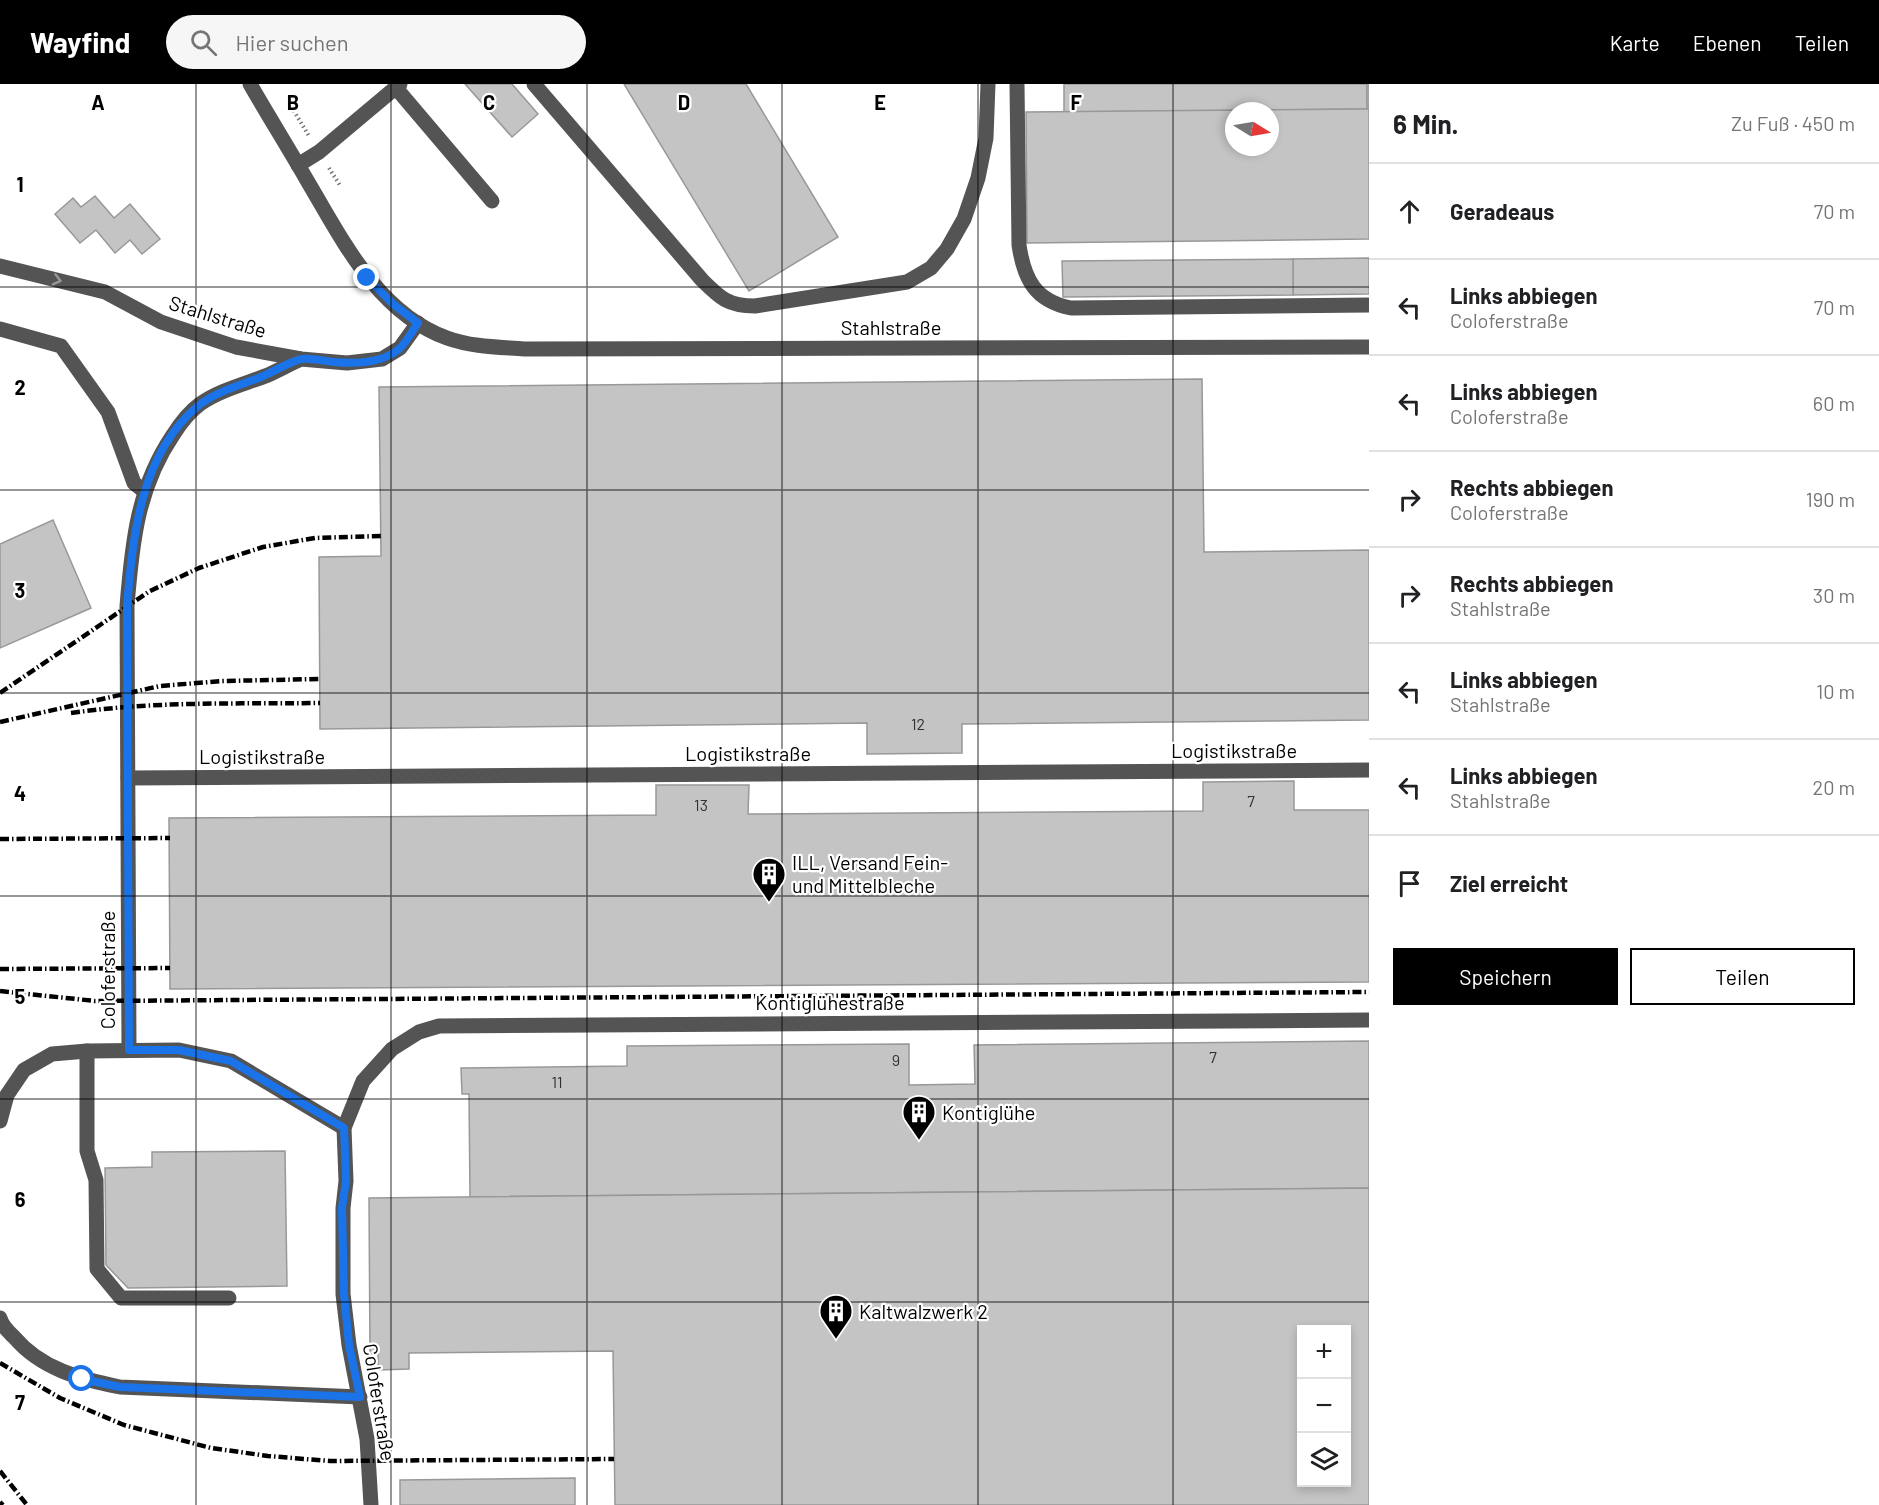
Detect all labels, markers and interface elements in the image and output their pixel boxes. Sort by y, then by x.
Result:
search box [166,15,586,69]
text: Wayfind [30,25,130,59]
icon: search [187,26,220,59]
text: Hier suchen [235,29,349,55]
text: Karte [1610,30,1660,55]
text: Ebenen [1693,30,1762,55]
text: Teilen [1795,30,1849,55]
text: A [91,90,105,114]
text: B [287,90,299,114]
text: C [483,90,495,114]
text: D [678,90,690,114]
text: E [874,90,886,114]
text: F [1070,90,1082,114]
north arrow [1225,102,1279,156]
text: 6 Min. [1393,108,1458,139]
text: Zu Fuß · 450 m [1731,111,1855,135]
text: 1 [16,172,24,196]
icon: ahead [1393,195,1426,228]
text: Geradeaus [1450,198,1554,224]
text: 70 m [1814,199,1855,223]
route end [353,264,379,290]
one-way arrow [52,272,62,285]
text: Links abbiegen [1450,282,1598,308]
street label: Stahlstraße [166,290,270,342]
icon: left [1393,291,1426,324]
text: 70 m [1814,295,1855,319]
text: Coloferstraße [1450,308,1569,332]
street label: Stahlstraße [841,315,941,339]
text: 2 [14,375,26,399]
text: Links abbiegen [1450,378,1598,404]
icon: left [1393,387,1426,420]
text: 60 m [1813,391,1855,415]
text: Coloferstraße [1450,404,1569,428]
text: Rechts abbiegen [1450,474,1613,500]
icon: right [1393,483,1426,516]
text: 190 m [1806,487,1855,511]
text: Coloferstraße [1450,500,1569,524]
text: Rechts abbiegen [1450,570,1613,596]
text: 3 [15,578,25,602]
icon: right [1393,579,1426,612]
text: 30 m [1813,583,1855,607]
text: Stahlstraße [1450,596,1551,620]
text: Links abbiegen [1450,666,1598,692]
icon: left [1393,675,1426,708]
text: 10 m [1816,679,1855,703]
text: Stahlstraße [1450,692,1551,716]
house number: 12 [911,714,925,733]
street label: Logistikstraße [1171,738,1297,762]
street label: Logistikstraße [685,741,811,765]
street label: Logistikstraße [199,744,325,768]
text: Links abbiegen [1450,762,1598,788]
icon: left [1393,771,1426,804]
text: 20 m [1812,775,1855,799]
text: 4 [14,781,26,805]
text: Stahlstraße [1450,788,1551,812]
house number: 7 [1247,791,1255,810]
house number: 13 [694,795,708,814]
place label: ILL, Versand Fein- und Mittelbleche [792,850,948,897]
building icon: ILL, Versand Fein- und Mittelbleche [751,856,787,903]
icon: arrive [1393,867,1426,900]
text: Ziel erreicht [1450,870,1568,896]
street label: Coloferstraße [95,911,119,1029]
button: Speichern [1393,948,1618,1005]
button: Teilen [1630,948,1855,1005]
text: 5 [15,984,26,1008]
street label: Kontiglühestraße [755,990,905,1014]
house number: 7 [1209,1047,1217,1066]
house number: 9 [892,1050,900,1069]
house number: 11 [551,1072,563,1091]
building icon: Kontiglühe [901,1094,937,1141]
place label: Kontiglühe [942,1100,1035,1124]
text: 6 [15,1187,26,1211]
building icon: Kaltwalzwerk 2 [818,1293,854,1340]
place label: Kaltwalzwerk 2 [859,1299,988,1323]
map controls [1297,1325,1351,1487]
button: + [1297,1325,1351,1379]
street label: Coloferstraße [359,1342,401,1462]
route start [68,1365,94,1391]
button: − [1297,1379,1351,1433]
text: 7 [15,1390,25,1414]
button: layers [1297,1433,1351,1487]

